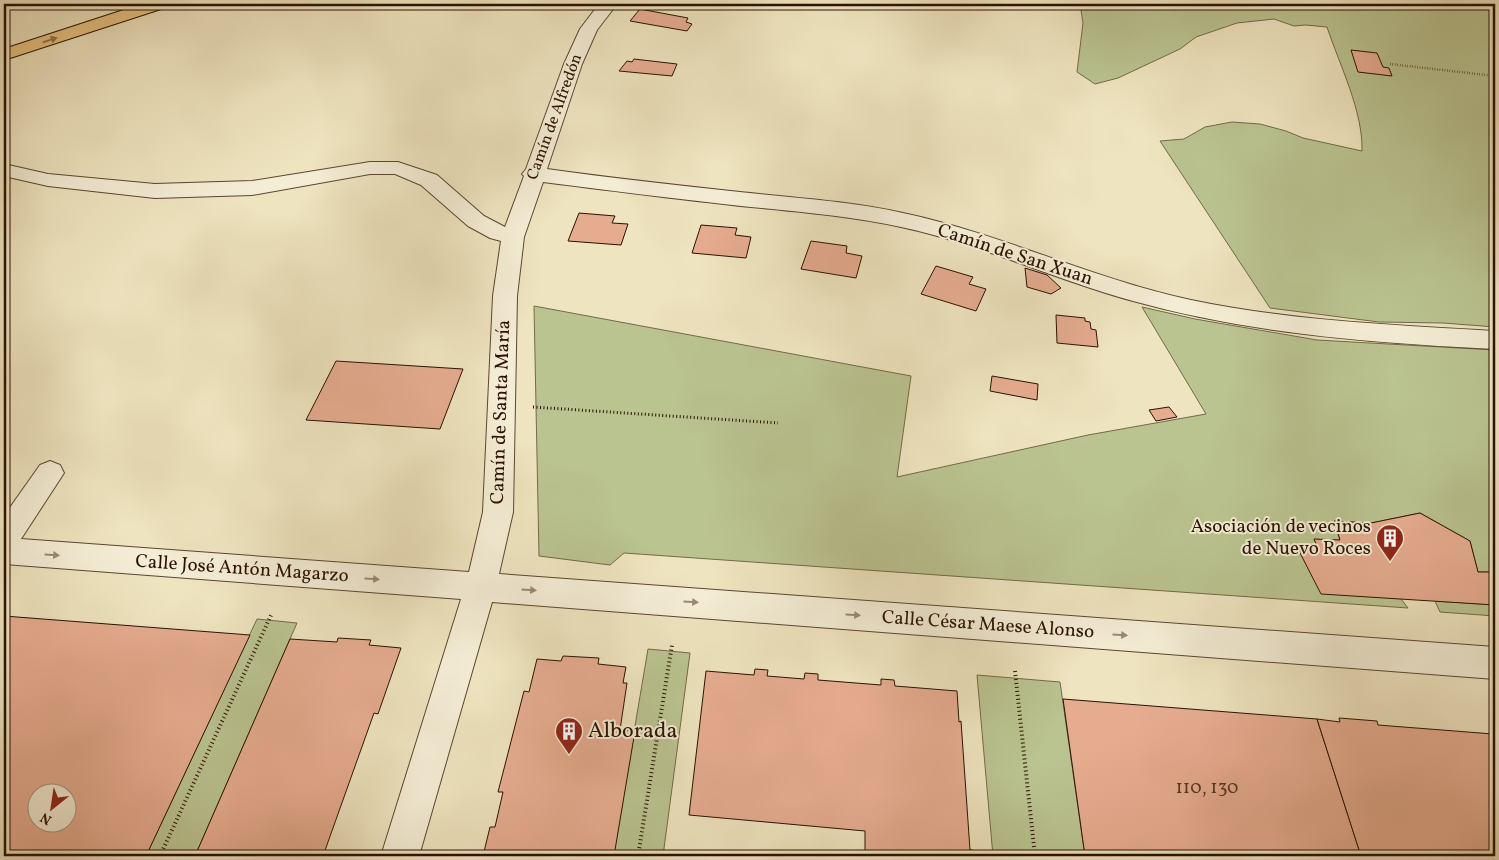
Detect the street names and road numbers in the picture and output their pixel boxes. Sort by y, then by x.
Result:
street label: Camín de Alfredón [522,51,588,183]
street label: Camín de San Xuan [934,218,1096,292]
street label: Camín de Santa María [485,319,517,505]
street label: Calle José Antón Magarzo [135,549,349,589]
street label: Calle César Maese Alonso [881,605,1095,645]

